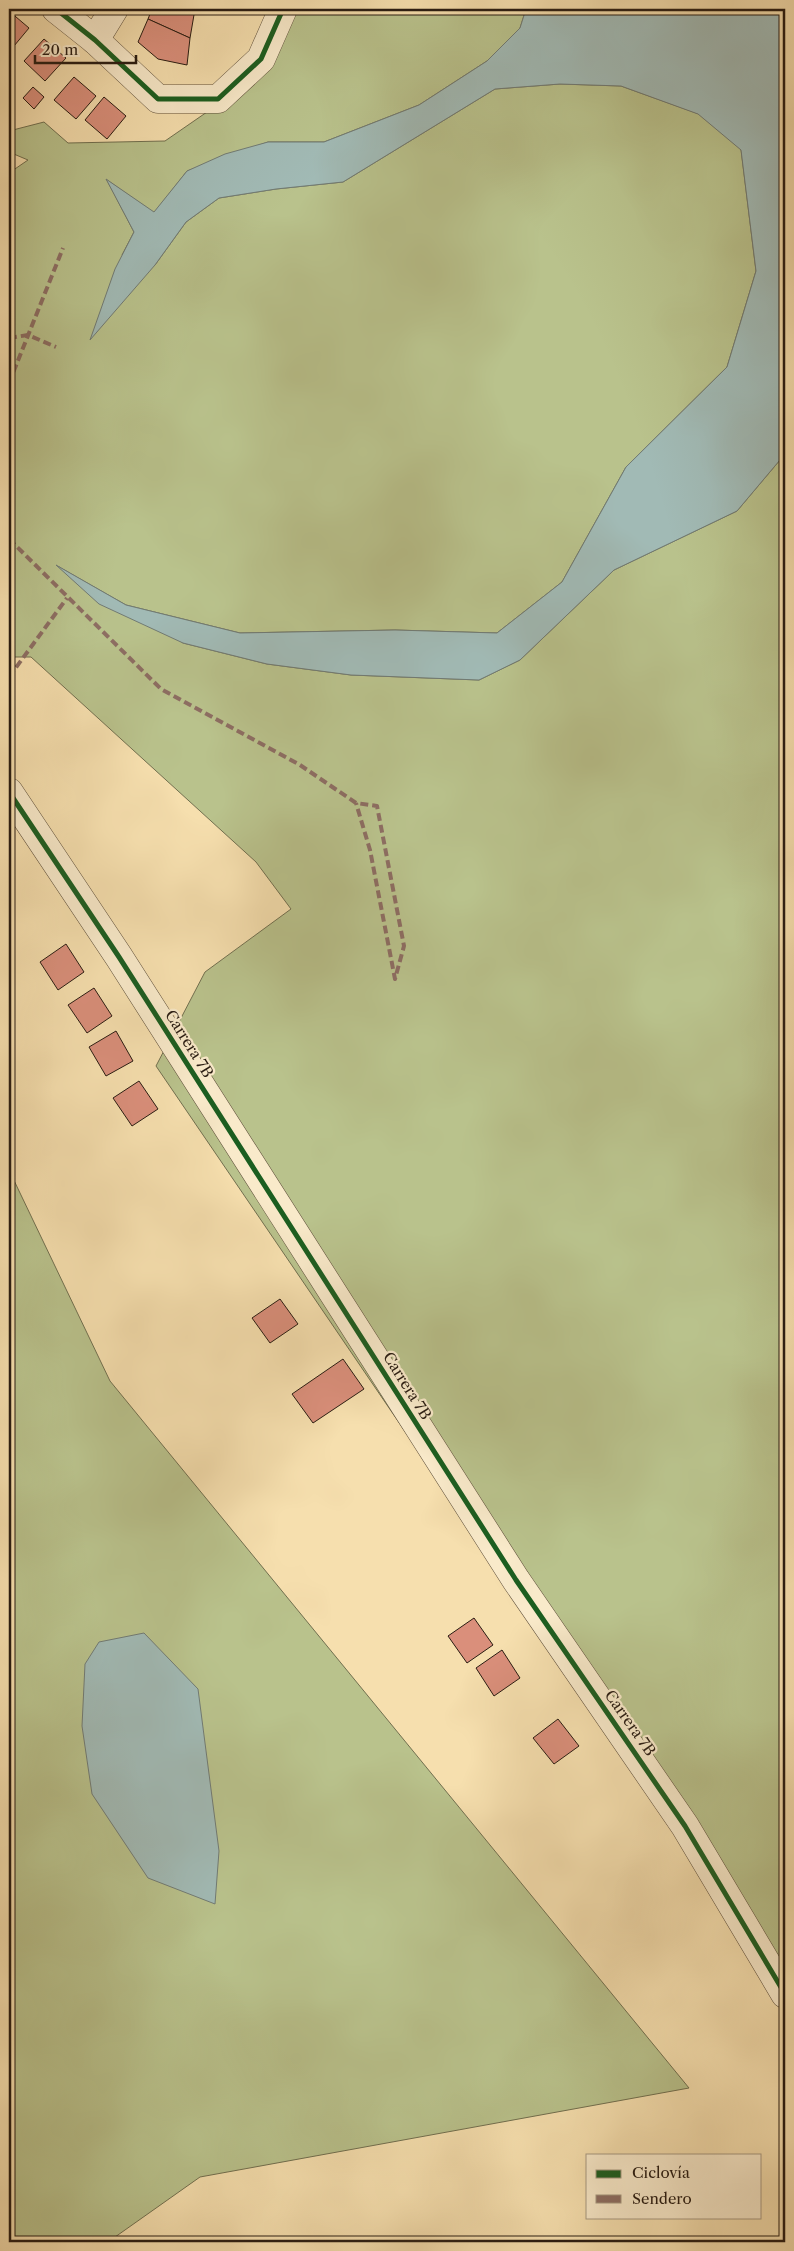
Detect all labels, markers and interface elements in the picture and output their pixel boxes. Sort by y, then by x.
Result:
scale bar [35,32,136,64]
text: 20 m [42,40,78,59]
street label: Carrera 7B [161,1006,218,1081]
street label: Carrera 7B [379,1348,436,1423]
street label: Carrera 7B [601,1686,660,1759]
legend [586,2154,762,2218]
text: Ciclovía [632,2163,690,2182]
text: Sendero [632,2189,692,2208]

